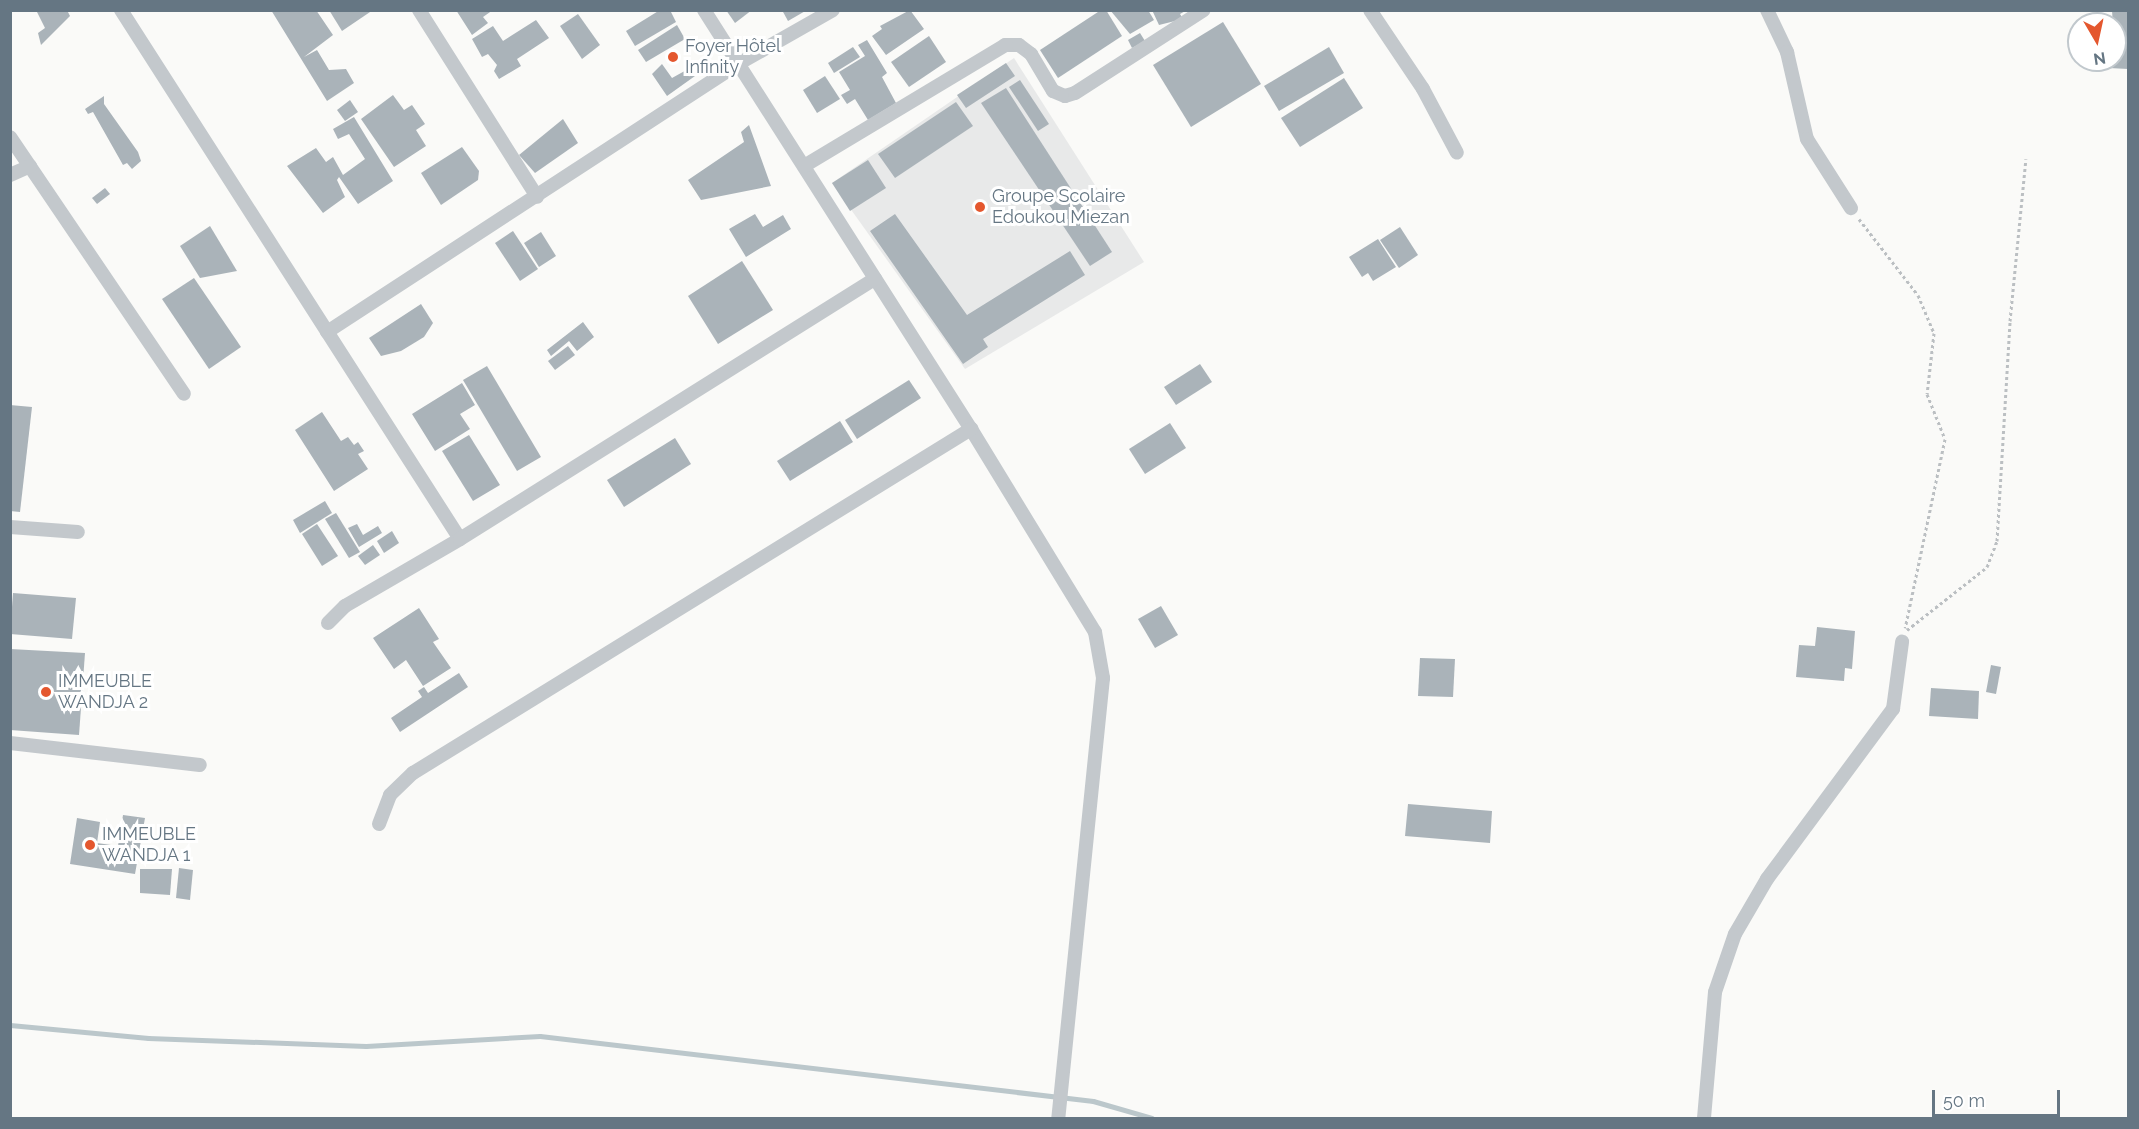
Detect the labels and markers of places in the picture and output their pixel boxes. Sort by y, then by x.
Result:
place label: Foyer Hôtel Infinity [685,36,781,78]
marker: Foyer Hôtel Infinity [666,50,680,64]
place label: Groupe Scolaire Edoukou Miezan [992,186,1130,228]
marker: Groupe Scolaire Edoukou Miezan [973,200,987,214]
place label: IMMEUBLE WANDJA 2 [58,671,152,714]
marker: IMMEUBLE WANDJA 2 [39,685,53,699]
place label: IMMEUBLE WANDJA 1 [102,824,196,866]
marker: IMMEUBLE WANDJA 1 [83,838,97,852]

